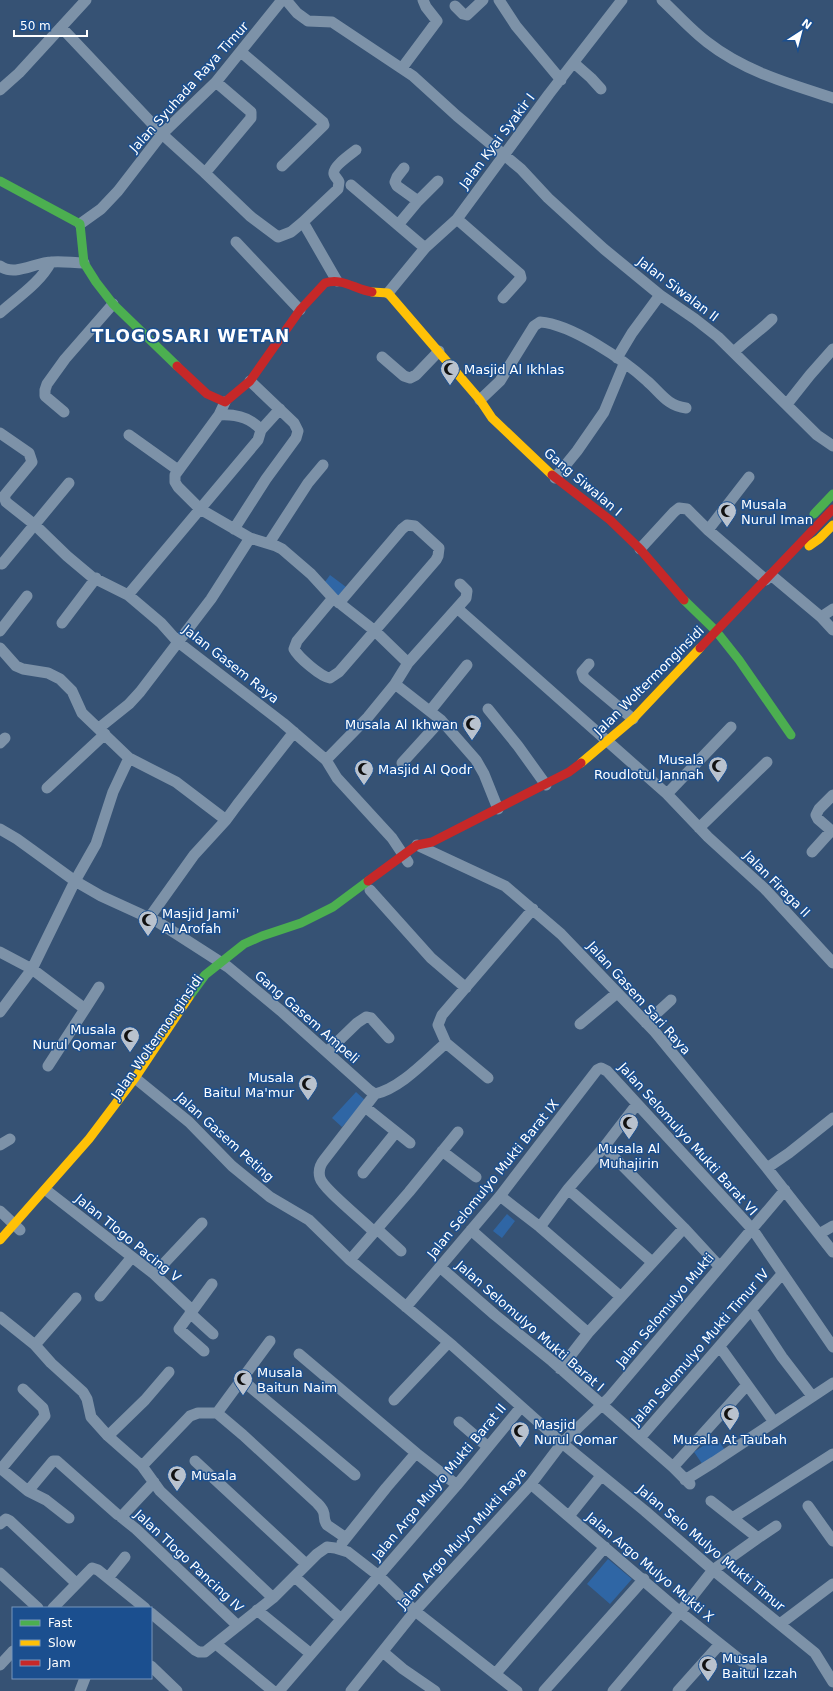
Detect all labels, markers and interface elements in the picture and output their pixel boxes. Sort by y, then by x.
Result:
scale bar [14,12,87,38]
north arrow [781,12,821,52]
text: N [799,16,814,32]
street label: Jalan Syuhada Raya Timur [126,18,252,156]
text: 50 m [20,19,51,33]
street label: Jalan Kyai Syakir I [456,91,538,192]
street label: Jalan Siwalan II [634,253,722,324]
district label: TLOGOSARI WETAN [92,326,290,346]
mosque icon: Masjid Al Ikhlas [439,358,461,386]
place label: Masjid Al Ikhlas [464,362,564,377]
street label: Gang Siwalan I [541,445,625,519]
place label: Musala Nurul Iman [741,497,813,527]
mosque icon: Musala Nurul Iman [716,500,738,528]
street label: Jalan Gasem Raya [179,621,282,706]
street label: Jalan Woltermonginsidi [590,623,707,740]
mosque icon: Musala Al Ikhwan [461,713,483,741]
place label: Musala Al Ikhwan [345,717,458,732]
place label: Musala Roudlotul Jannah [594,752,704,782]
mosque icon: Musala Roudlotul Jannah [707,755,729,783]
mosque icon: Masjid Al Qodr [353,758,375,786]
place label: Masjid Al Qodr [378,762,473,777]
street label: Jalan Firaga II [740,847,813,920]
place label: Masjid Jami' Al Arofah [162,906,239,936]
mosque icon: Masjid Jami' Al Arofah [137,909,159,937]
street label: Jalan Gasem Sari Raya [584,938,694,1058]
street label: Gang Gasem Ampeli [252,968,362,1066]
street label: Jalan Woltermonginsidi [108,972,206,1103]
place label: Musala Nurul Qomar [33,1022,117,1052]
mosque icon: Musala Nurul Qomar [119,1025,141,1053]
street label: Jalan Selomulyo Mukti Barat VI [615,1059,760,1218]
place label: Musala Baitul Ma'mur [203,1070,295,1100]
mosque icon: Musala Baitul Ma'mur [297,1073,319,1101]
street label: Jalan Gasem Peting [172,1089,277,1185]
street label: Jalan Selomulyo Mukti Barat IX [424,1097,562,1262]
mosque icon: Musala Al Muhajirin [618,1112,640,1140]
place label: Musala Al Muhajirin [598,1141,660,1171]
street label: Jalan Tlogo Pacing V [72,1190,184,1285]
street label: Jalan Selomulyo Mukti [612,1250,717,1371]
street label: Jalan Selomulyo Mukti Barat I [452,1257,607,1394]
street label: Jalan Selomulyo Mukti Timur IV [627,1266,772,1429]
place label: Musala Baitun Naim [257,1365,337,1395]
mosque icon: Musala Baitun Naim [232,1368,254,1396]
street label: Jalan Argo Mulyo Mukti Barat II [368,1401,509,1564]
mosque icon: Musala At Taubah [719,1403,741,1431]
place label: Masjid Nurul Qomar [534,1417,618,1447]
mosque icon: Masjid Nurul Qomar [509,1420,531,1448]
place label: Musala At Taubah [673,1432,787,1447]
mosque icon: Musala [166,1464,188,1492]
street label: Jalan Argo Mulyo Mukti Raya [394,1464,530,1613]
place label: Musala [191,1468,237,1483]
street label: Jalan Selo Mulyo Mukti Timur [633,1481,788,1615]
street label: Jalan Tlogo Pancing IV [131,1506,247,1615]
street label: Jalan Argo Mulyo Mukti X [582,1509,717,1625]
legend [12,1607,152,1679]
text: Fast [48,1616,72,1630]
text: Slow [48,1636,76,1650]
place label: Musala Baitul Izzah [722,1651,797,1681]
mosque icon: Musala Baitul Izzah [697,1654,719,1682]
text: Jam [47,1656,71,1670]

